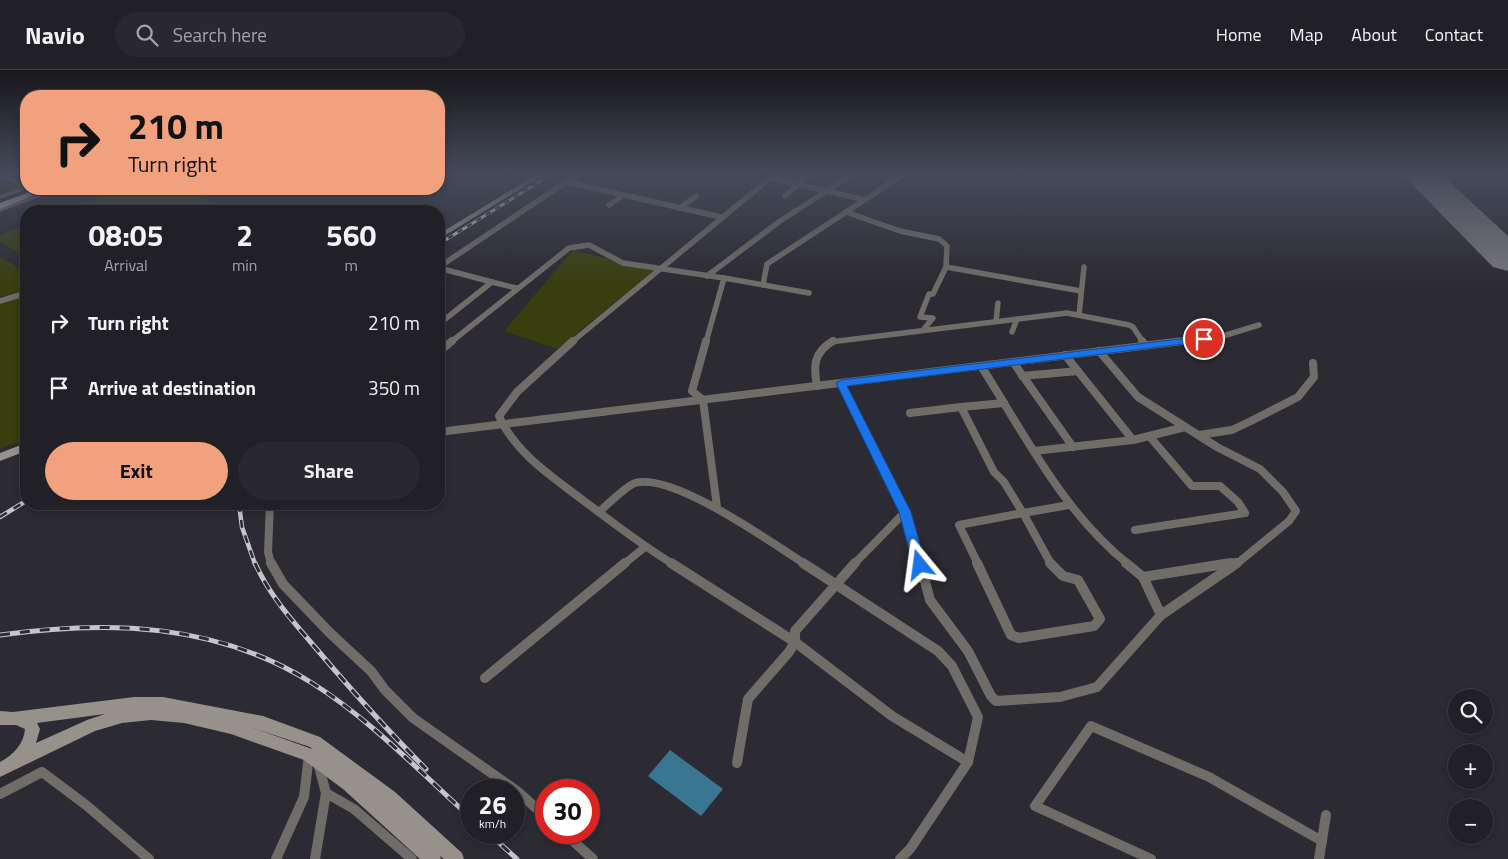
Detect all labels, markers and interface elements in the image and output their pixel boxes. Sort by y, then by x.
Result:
search box [115,12,465,57]
text: Navio [25,17,85,53]
text: Search here [173,20,267,49]
icon: search [133,21,161,49]
text: Home [1216,21,1262,48]
text: Map [1290,21,1323,48]
text: About [1351,21,1397,48]
text: Contact [1425,21,1483,48]
text: 210 m [128,99,224,153]
icon: right [45,110,110,175]
text: Turn right [128,147,217,181]
text: 08:05 [89,212,163,258]
text: 2 [236,212,253,258]
text: 560 [326,212,376,258]
text: Arrival [104,253,148,277]
text: min [232,253,257,277]
text: m [345,253,358,277]
text: Turn right [88,308,169,337]
text: 210 m [368,308,420,337]
icon: right [45,309,73,337]
pin [1183,318,1225,360]
icon: arrive [1190,325,1218,353]
text: Arrive at destination [88,373,256,402]
text: 350 m [368,373,420,402]
icon: arrive [45,374,73,402]
button: Exit [45,442,228,500]
button: Share [238,442,420,500]
position arrow [893,538,945,590]
map controls [1448,689,1493,844]
button: search [1448,689,1493,734]
button: + [1448,744,1493,789]
speed limit sign: 30 [535,779,600,844]
text: 26 [478,786,507,824]
button: − [1448,799,1493,844]
text: km/h [479,814,506,833]

